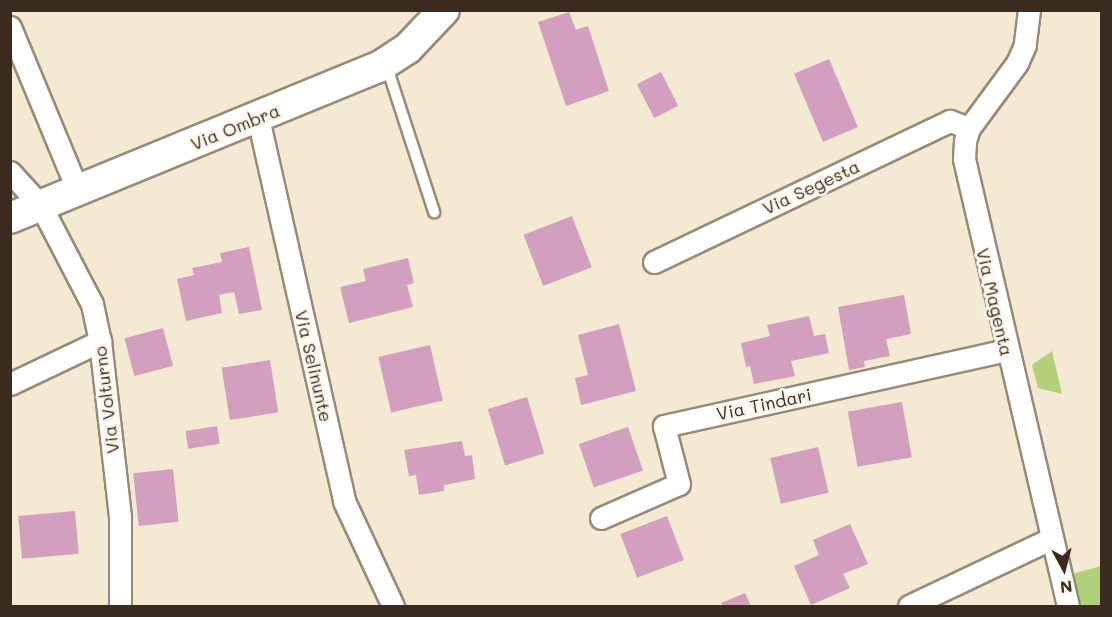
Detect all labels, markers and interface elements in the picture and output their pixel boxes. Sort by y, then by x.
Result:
street label: Via Ombra [187,99,283,155]
street label: Via Segesta [759,155,863,219]
street label: Via Magenta [972,246,1018,358]
street label: Via Selinunte [291,308,337,424]
street label: Via Volturno [89,345,123,455]
street label: Via Tindari [714,383,814,425]
north arrow [1034,539,1094,599]
text: N [1059,576,1074,599]

